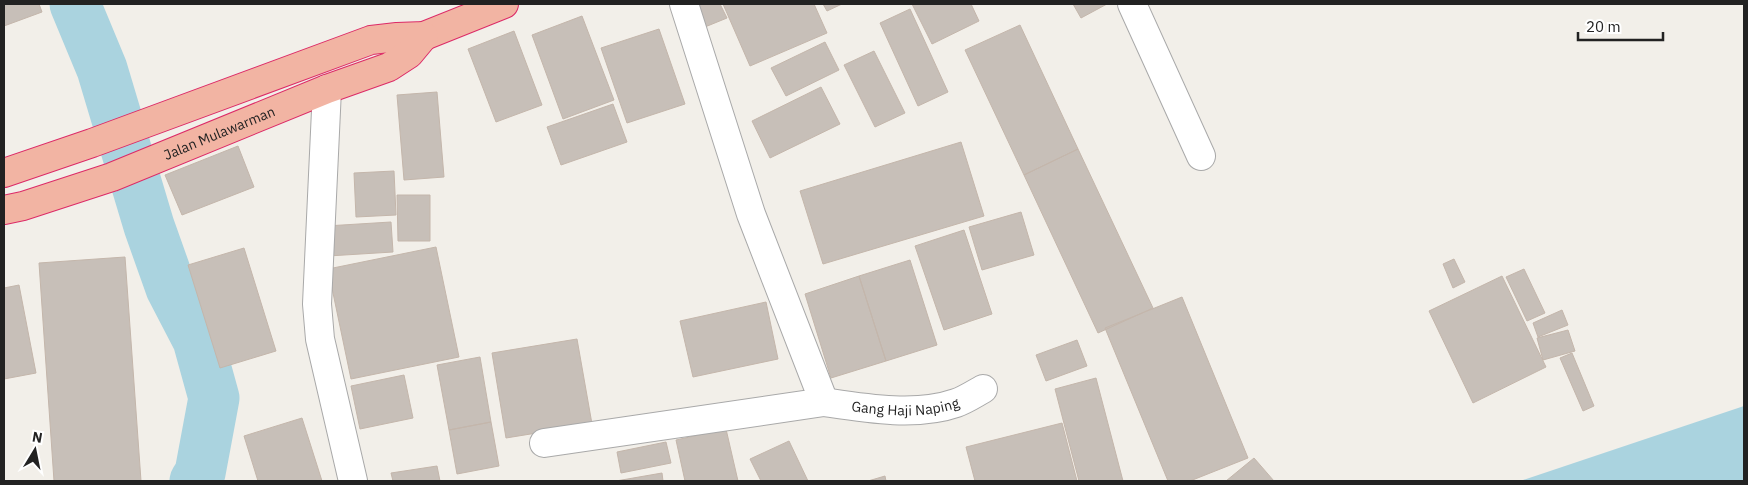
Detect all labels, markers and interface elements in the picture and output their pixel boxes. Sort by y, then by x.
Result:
scale bar [1578,10,1663,42]
text: 20 m [1586,17,1621,36]
street label: Jalan Mulawarman [161,102,278,164]
street label: Gang Haji Naping [851,393,962,419]
north arrow [10,425,60,475]
text: N [31,427,44,447]

